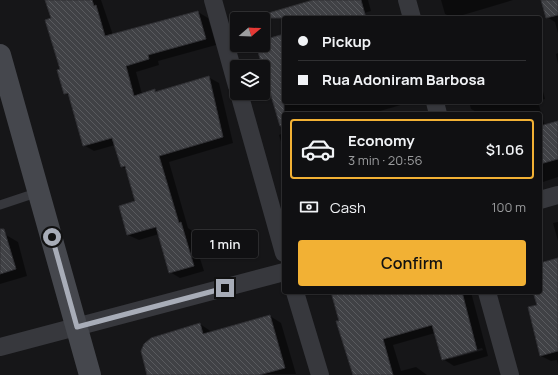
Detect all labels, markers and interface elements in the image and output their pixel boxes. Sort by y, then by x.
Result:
north arrow [230,12,270,52]
map controls [230,12,270,100]
text: Pickup [322,31,371,52]
button: layers [230,60,270,100]
text: Rua Adoniram Barbosa [322,69,485,90]
text: Economy [348,130,415,151]
icon: car [300,131,336,167]
text: $1.06 [486,139,524,160]
text: 3 min · 20:56 [348,151,423,169]
icon: cash [298,196,320,218]
text: Cash [330,197,366,218]
text: 100 m [491,198,526,216]
route start [43,228,61,246]
callout: 1 min [192,230,258,258]
text: 1 min [210,235,241,253]
button: Confirm [298,240,526,286]
route end [216,279,234,297]

